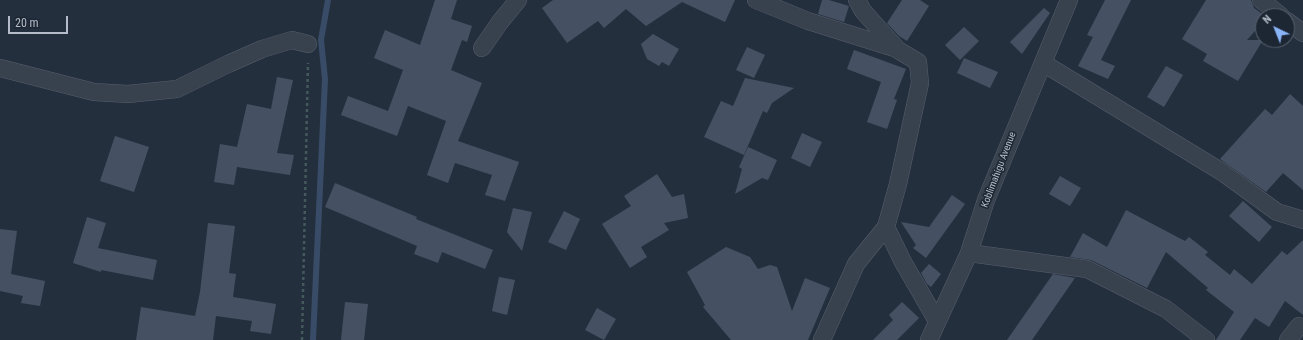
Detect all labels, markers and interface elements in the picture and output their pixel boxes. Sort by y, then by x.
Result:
scale bar [10,8,70,34]
north arrow [1255,8,1295,48]
text: N [1260,13,1274,27]
text: 20 m [15,16,39,30]
street label: Koblimahigu Avenue [979,130,1019,210]

